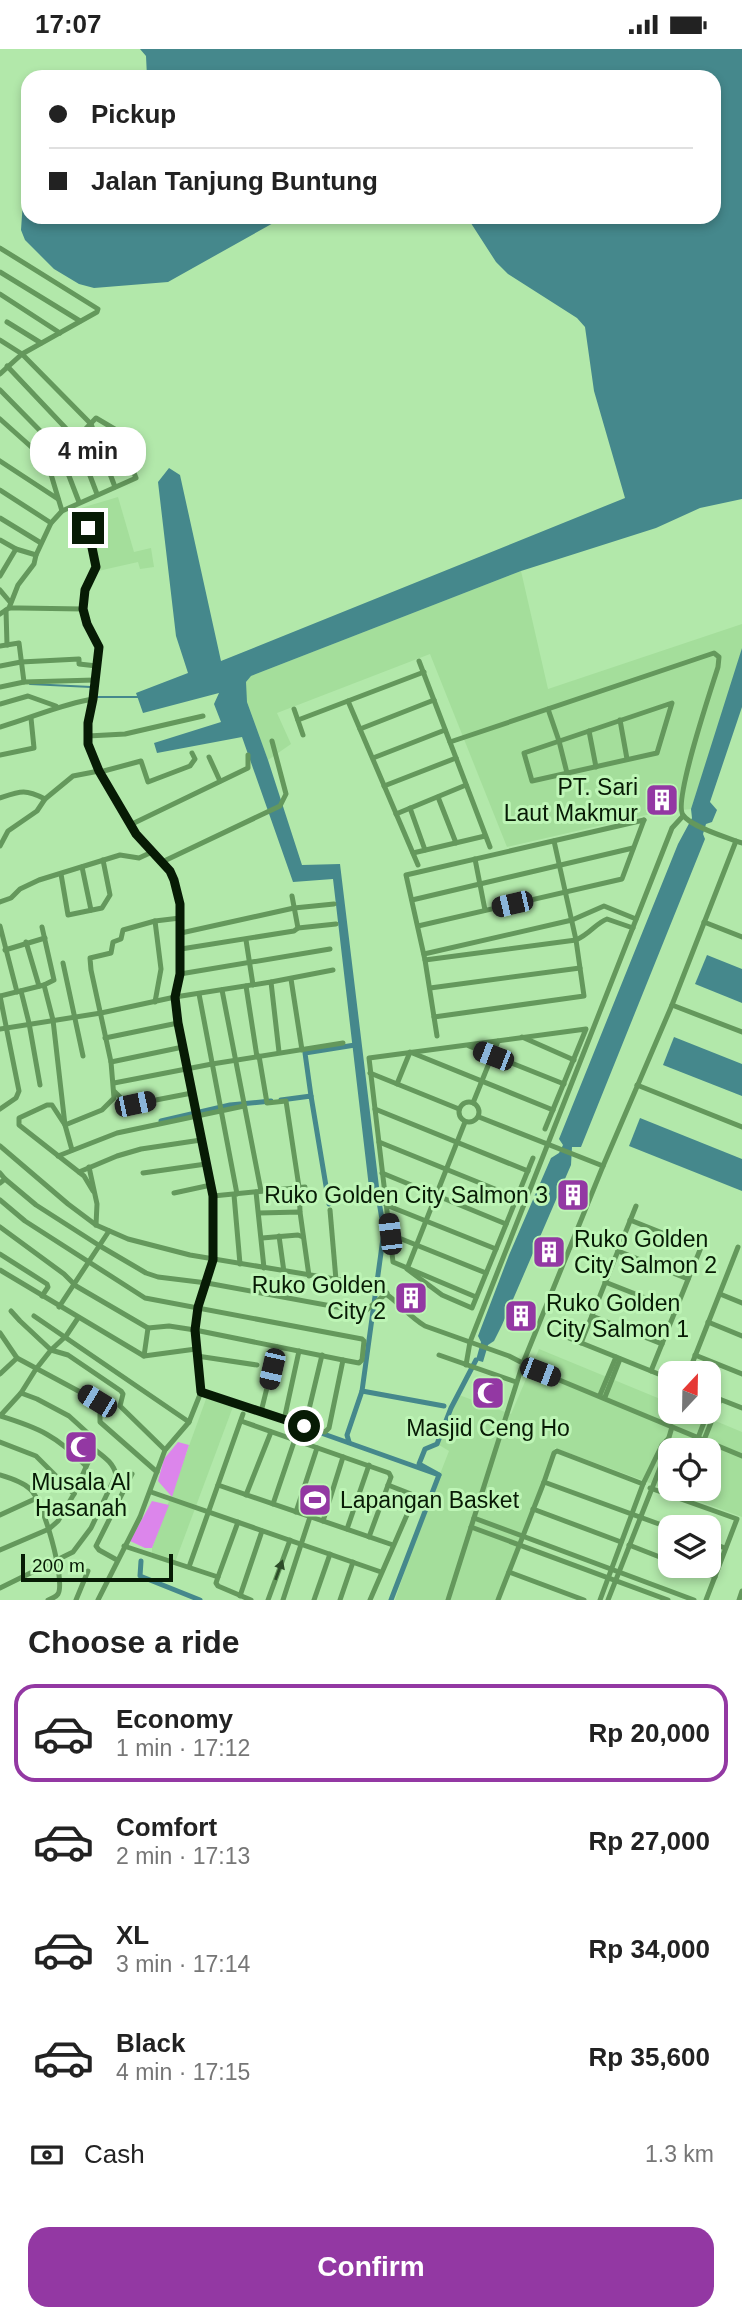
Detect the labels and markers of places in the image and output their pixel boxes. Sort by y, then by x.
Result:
place label: PT. Sari Laut Makmur [504,774,638,826]
building icon: PT. Sari Laut Makmur [643,781,681,819]
building icon: Ruko Golden City Salmon 3 [554,1176,592,1214]
place label: Ruko Golden City Salmon 3 [264,1182,548,1208]
place label: Ruko Golden City Salmon 2 [574,1226,717,1278]
building icon: Ruko Golden City Salmon 2 [530,1233,568,1271]
place label: Ruko Golden City 2 [252,1272,386,1324]
building icon: Ruko Golden City 2 [392,1279,430,1317]
place label: Ruko Golden City Salmon 1 [546,1290,689,1342]
building icon: Ruko Golden City Salmon 1 [502,1297,540,1335]
mosque icon: Masjid Ceng Ho [469,1374,507,1412]
place label: Masjid Ceng Ho [406,1415,570,1441]
mosque icon: Musala Al Hasanah [62,1428,100,1466]
place label: Musala Al Hasanah [31,1469,131,1521]
sports icon: Lapangan Basket [296,1481,334,1519]
place label: Lapangan Basket [340,1487,520,1513]

